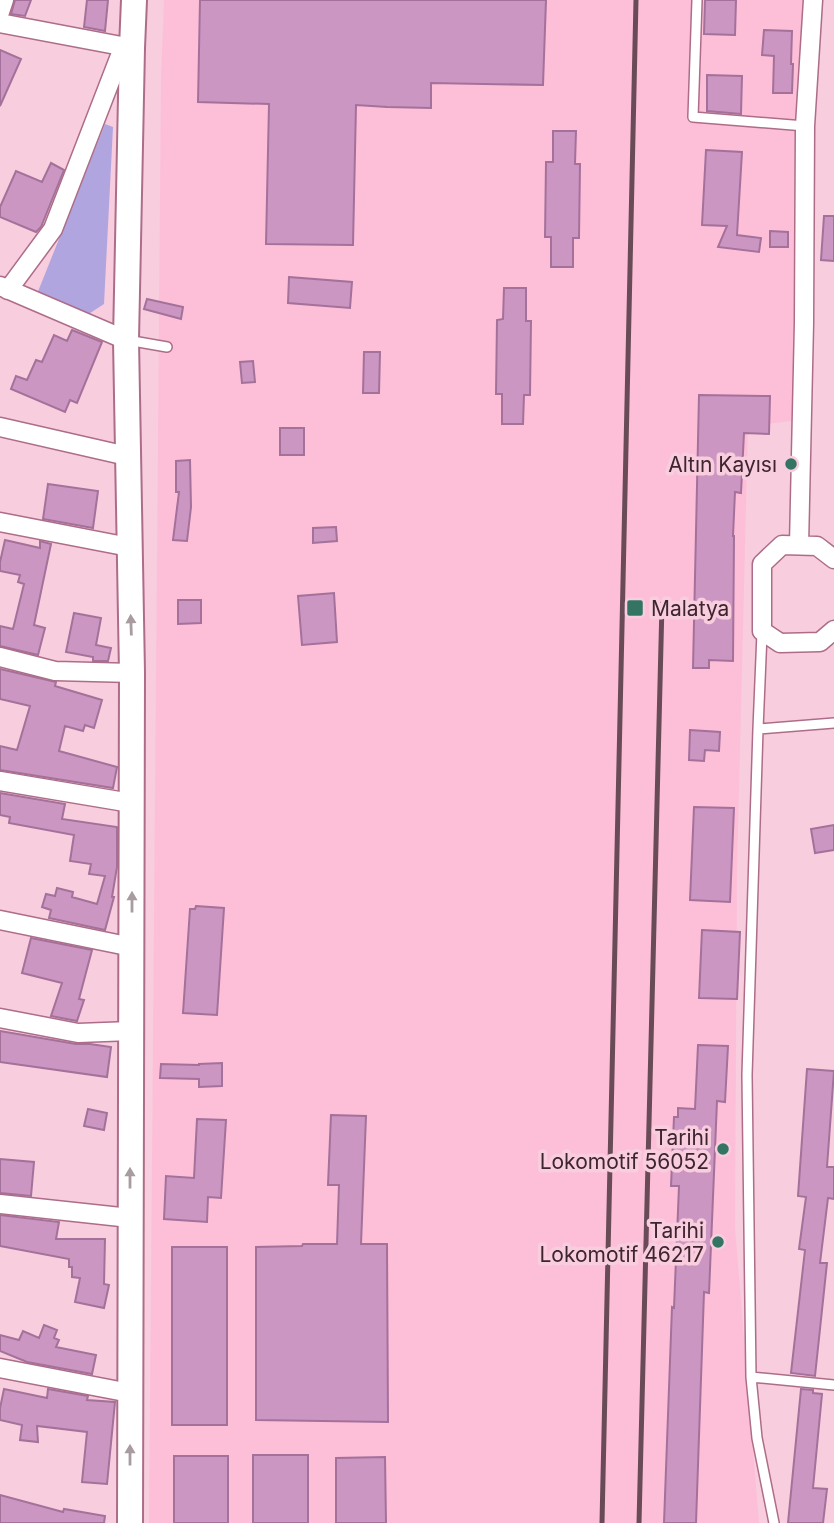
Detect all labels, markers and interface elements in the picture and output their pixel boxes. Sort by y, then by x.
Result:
place label: Altın Kayısı [668,452,777,477]
marker: Altın Kayısı [783,456,799,472]
place label: Malatya [651,596,729,621]
marker: Malatya [625,598,645,618]
one-way arrow [125,614,136,636]
one-way arrow [126,891,138,913]
place label: Tarihi Lokomotif 56052 [540,1125,709,1174]
marker: Tarihi Lokomotif 56052 [715,1141,731,1157]
one-way arrow [124,1167,136,1189]
place label: Tarihi Lokomotif 46217 [539,1218,704,1267]
marker: Tarihi Lokomotif 46217 [710,1234,726,1250]
one-way arrow [124,1444,136,1466]

